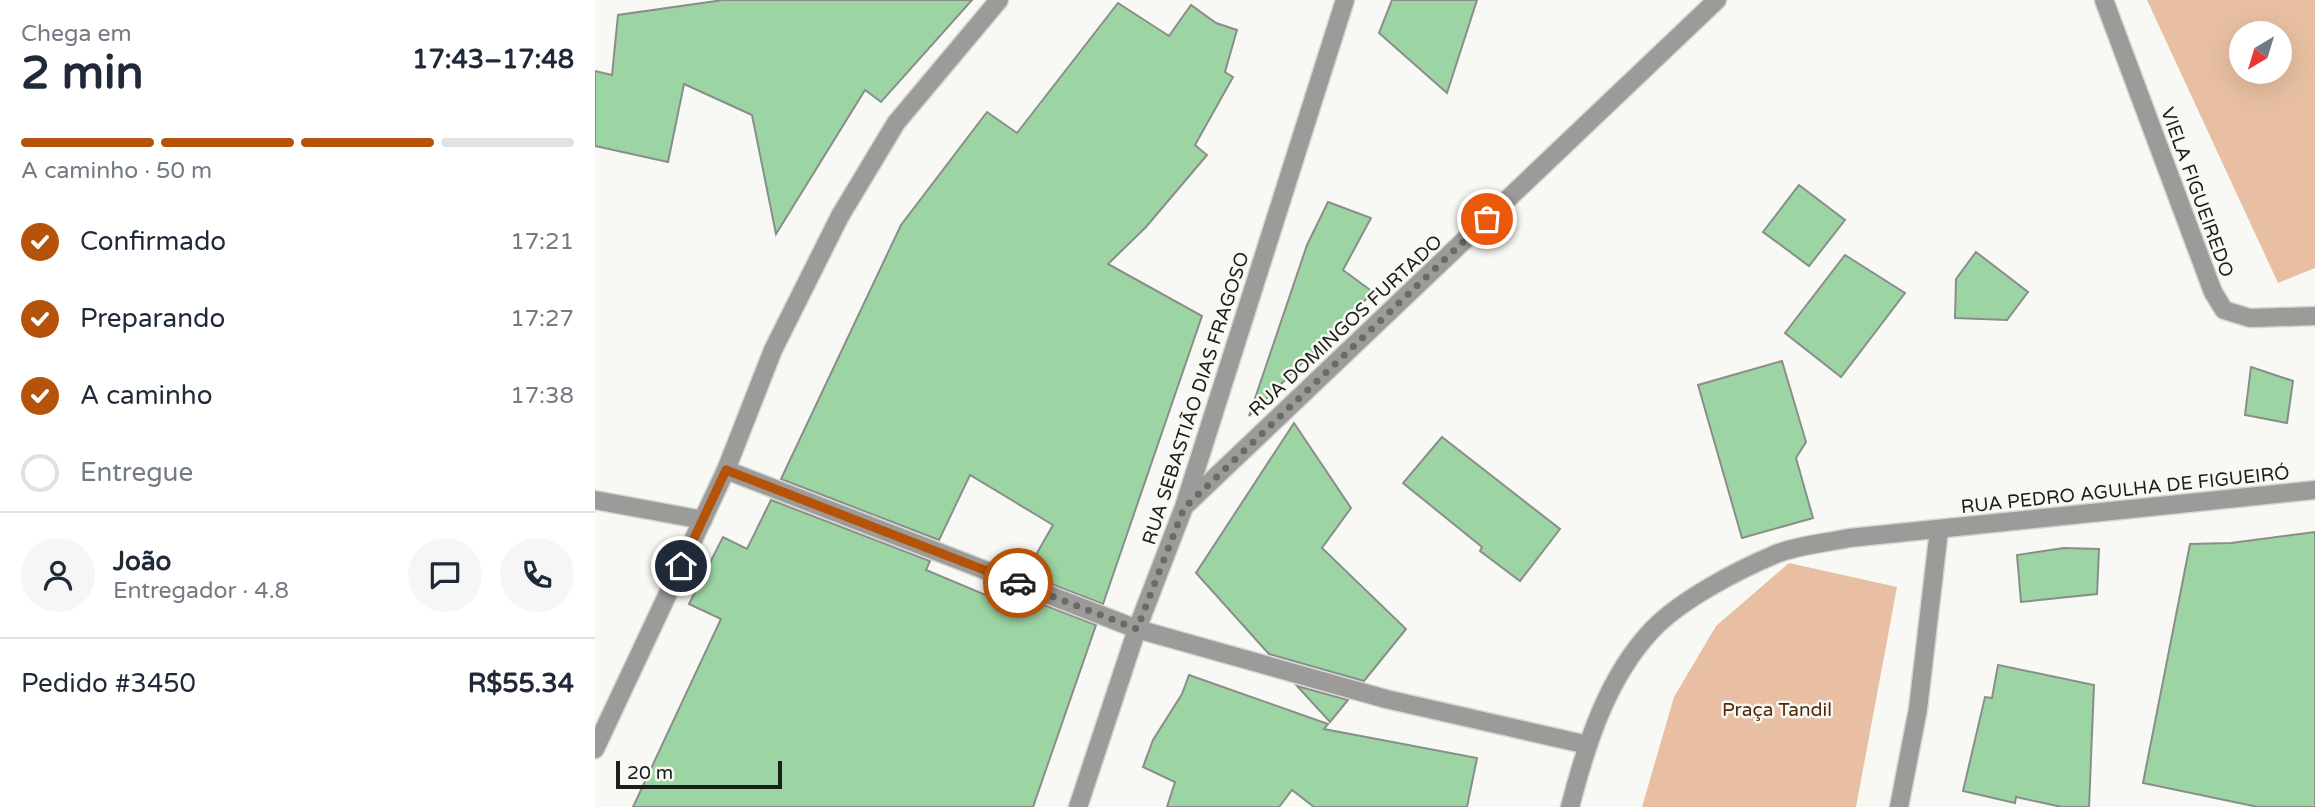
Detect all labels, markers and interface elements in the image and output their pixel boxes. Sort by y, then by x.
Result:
text: Chega em [21,20,132,48]
north arrow [2229,21,2293,84]
map controls [2229,21,2292,84]
text: 17:43–17:48 [412,44,574,75]
text: 2 min [21,46,144,101]
street label: VIELA FIGUEIREDO [2156,104,2238,280]
text: A caminho · 50 m [21,157,212,185]
pin [1457,189,1517,249]
icon: bag [1468,200,1506,238]
icon: check [21,223,59,261]
text: Confirmado [80,226,226,257]
text: 17:21 [510,228,574,256]
street label: RUA DOMINGOS FURTADO [1245,231,1447,421]
street label: RUA SEBASTIÃO DIAS FRAGOSO [1137,249,1254,547]
icon: check [21,300,59,338]
text: Preparando [80,303,225,334]
text: 17:27 [510,305,574,333]
icon: check [21,377,59,415]
text: A caminho [80,380,212,411]
text: 17:38 [510,382,574,410]
text: Entregue [80,457,193,488]
street label: RUA PEDRO AGULHA DE FIGUEIRÓ [1960,461,2291,518]
pin [651,536,711,596]
button: person [21,538,95,612]
button: chat [408,538,482,612]
button: phone [500,538,574,612]
text: João [113,546,171,577]
icon: home [662,547,700,585]
courier [983,548,1053,618]
icon: car [999,564,1037,602]
text: Entregador · 4.8 [113,577,289,605]
text: Pedido #3450 [21,668,196,699]
text: R$55.34 [468,668,574,699]
park label: Praça Tandil [1722,699,1832,721]
scale bar [616,758,782,790]
text: 20 m [627,762,673,784]

